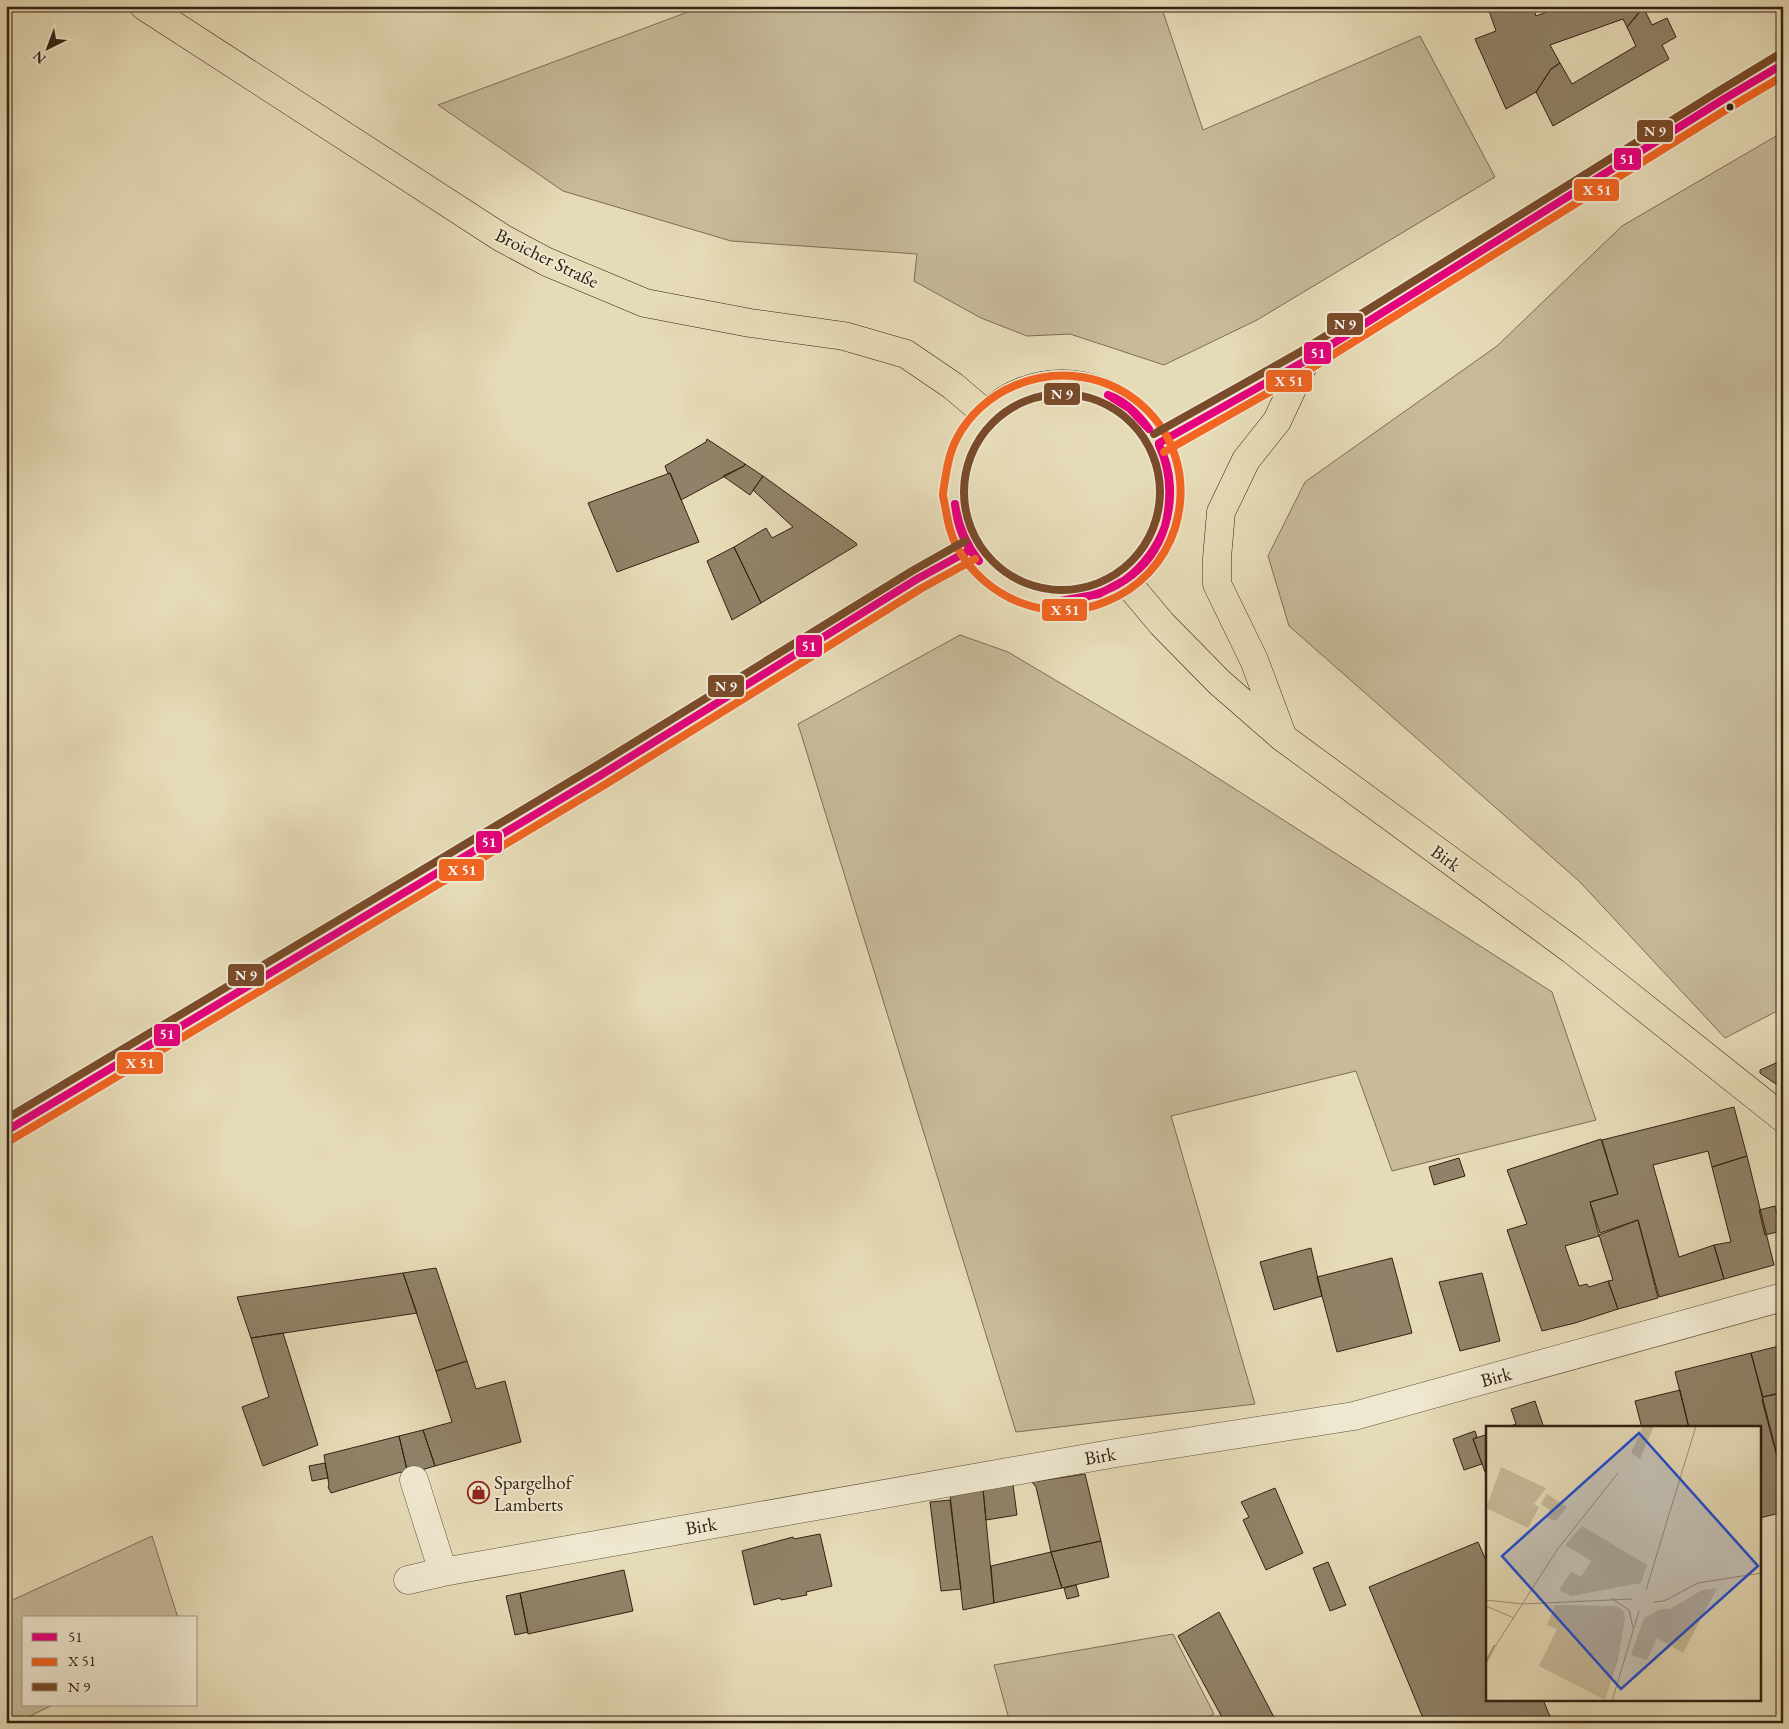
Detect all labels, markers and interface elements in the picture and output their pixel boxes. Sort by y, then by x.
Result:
north arrow [22,22,72,72]
text: N [29,47,50,68]
unlabelled marker [1725,102,1735,112]
line badge: N 9 [1636,119,1674,143]
text: N 9 [1644,122,1667,140]
line badge: 51 [1613,147,1642,171]
text: 51 [1620,150,1634,168]
line badge: X 51 [1573,178,1620,202]
text: X 51 [1582,181,1611,199]
street label: Broicher Straße [491,222,603,294]
line badge: N 9 [1326,312,1364,336]
text: N 9 [1334,315,1357,333]
line badge: 51 [1303,341,1332,365]
text: 51 [1311,344,1325,362]
line badge: X 51 [1265,369,1313,393]
text: X 51 [1274,372,1303,390]
line badge: N 9 [1043,382,1081,406]
text: N 9 [1051,385,1074,403]
line badge: X 51 [1041,598,1088,622]
text: X 51 [1050,601,1079,619]
line badge: 51 [795,634,823,658]
text: 51 [802,637,816,655]
line badge: N 9 [707,674,745,698]
text: N 9 [715,677,738,695]
line badge: 51 [475,830,503,854]
text: 51 [482,833,496,851]
street label: Birk [1426,839,1467,878]
line badge: X 51 [438,858,485,882]
text: X 51 [447,861,476,879]
line badge: N 9 [227,963,265,987]
text: N 9 [235,966,258,984]
line badge: 51 [153,1023,181,1047]
text: 51 [160,1025,174,1043]
line badge: X 51 [116,1051,164,1075]
text: X 51 [125,1054,154,1072]
street label: Birk [1478,1361,1515,1393]
inset map [1486,1426,1762,1702]
street label: Birk [1083,1441,1119,1471]
place label: Spargelhof Lamberts [494,1470,574,1517]
shop icon: Spargelhof Lamberts [466,1481,490,1505]
street label: Birk [684,1511,720,1541]
legend [22,1616,198,1706]
text: 51 [68,1627,82,1646]
text: X 51 [67,1651,96,1670]
text: N 9 [68,1677,90,1696]

